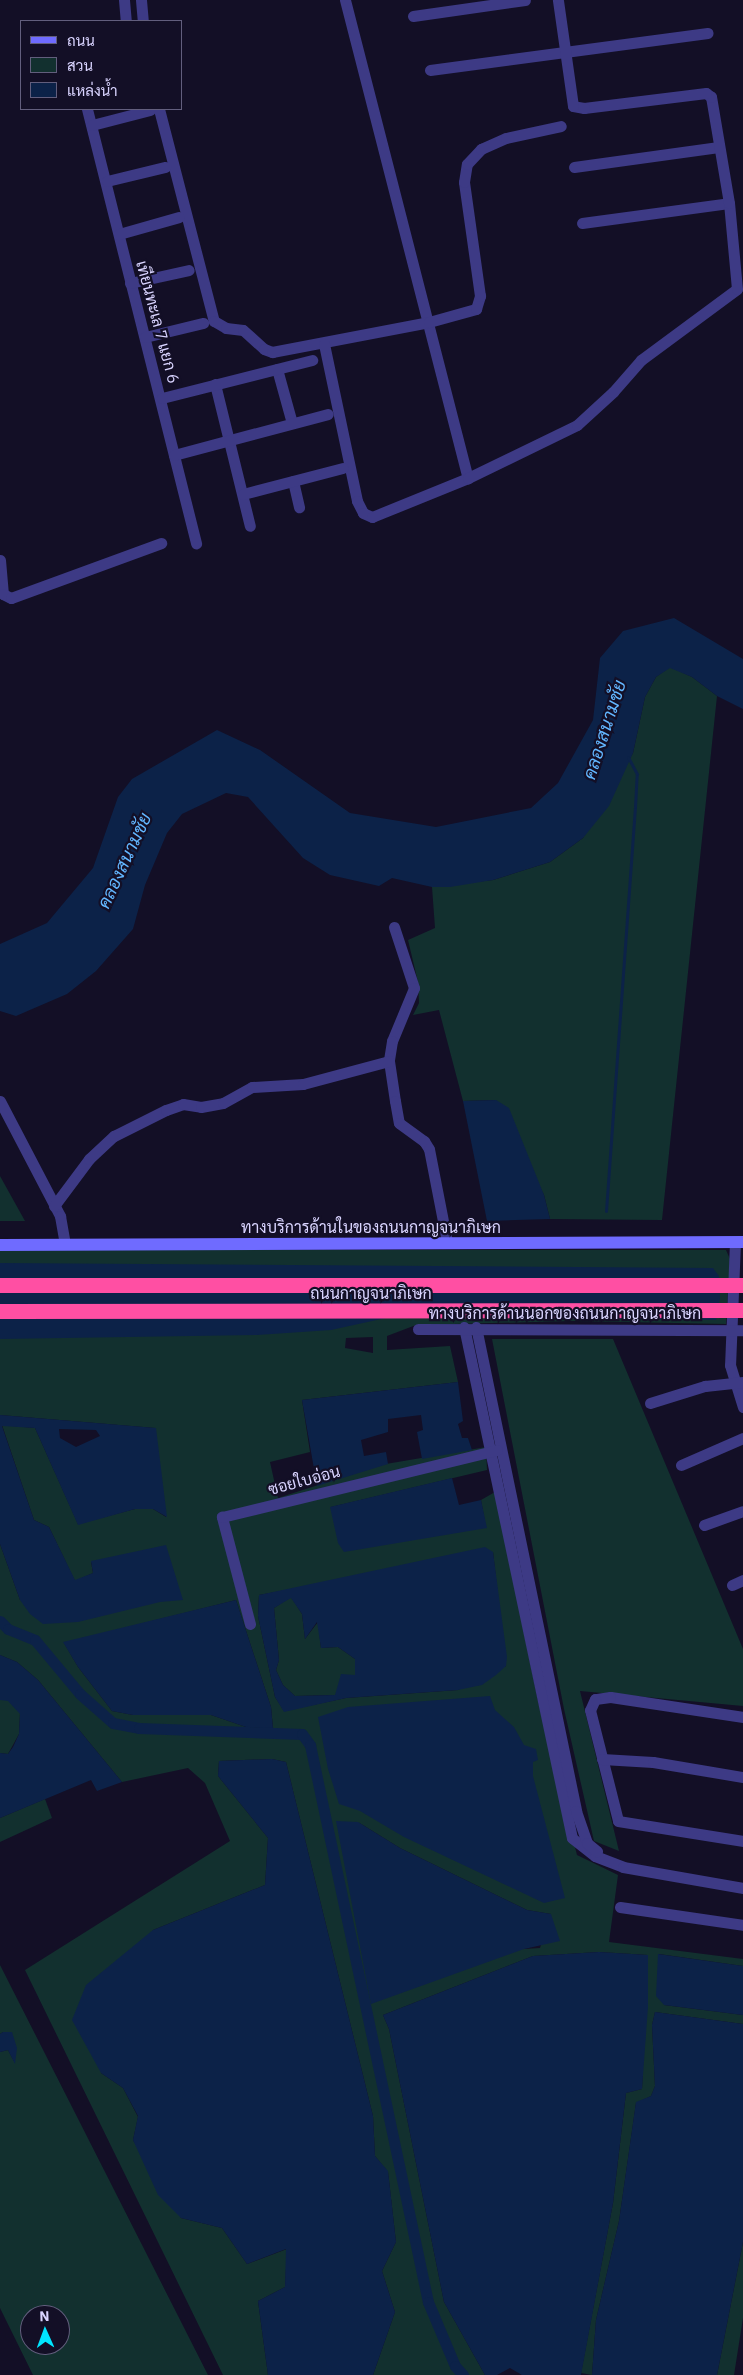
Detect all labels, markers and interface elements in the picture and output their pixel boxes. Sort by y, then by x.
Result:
legend [20,20,182,110]
text: ถนน [67,31,95,50]
text: สวน [67,56,93,75]
text: แหล่งน้ำ [67,81,118,100]
street label: เทียนทะเล 7 แยก 6 [132,259,184,385]
water label: คลองสนามชัย [579,678,631,782]
water label: คลองสนามชัย [93,810,157,912]
street label: ทางบริการด้านในของถนนกาญจนาภิเษก [241,1217,501,1237]
street label: ถนนกาญจนาภิเษก [310,1283,432,1303]
street label: ทางบริการด้านนอกของถนนกาญจนาภิเษก [429,1303,701,1323]
street label: ซอยใบอ่อน [266,1461,342,1499]
north arrow [20,2305,70,2355]
text: N [39,2307,50,2325]

